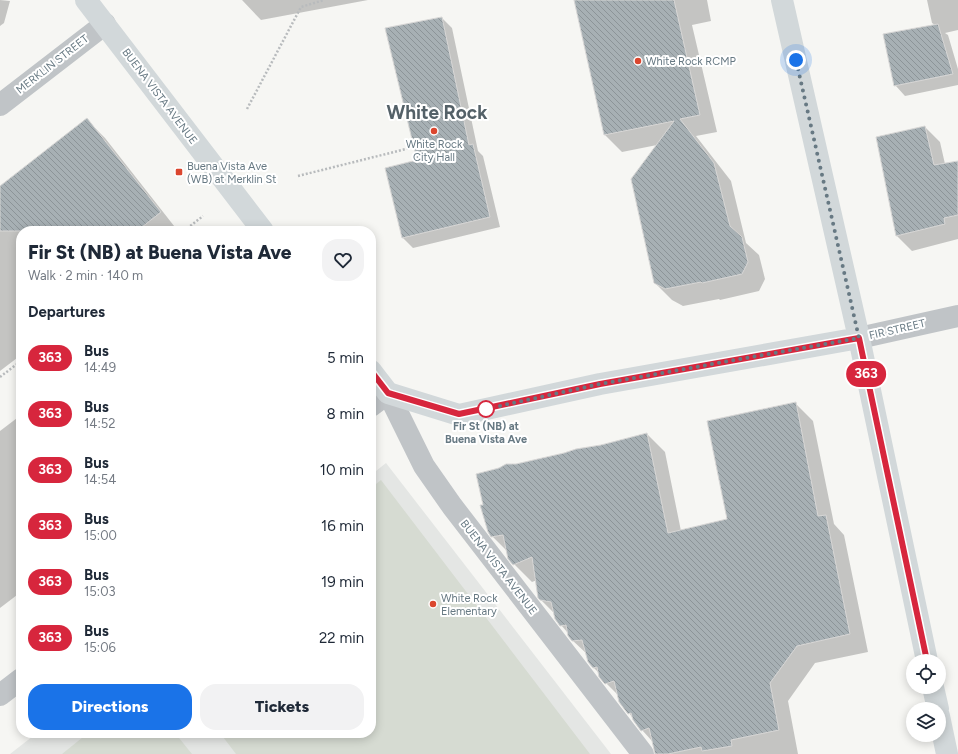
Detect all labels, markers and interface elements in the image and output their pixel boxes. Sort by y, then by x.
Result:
street label: MERKLIN STREET [14,32,91,97]
street label: BUENA VISTA AVENUE [119,46,200,147]
your location [786,50,806,70]
place label: White Rock RCMP [646,55,736,68]
marker: White Rock RCMP [633,56,643,66]
district label: White Rock [387,101,488,124]
marker: White Rock City Hall [429,126,439,136]
place label: White Rock City Hall [406,138,463,164]
place label: Buena Vista Ave (WB) at Merklin St [187,160,276,186]
marker: Buena Vista Ave (WB) at Merklin St [174,167,184,177]
button: heart [322,239,364,281]
text: Fir St (NB) at Buena Vista Ave [28,241,292,264]
text: Walk · 2 min · 140 m [28,268,143,283]
text: Departures [28,303,105,321]
street label: FIR STREET [868,317,927,342]
text: Bus [84,342,109,360]
text: 363 [38,349,62,366]
text: 5 min [327,349,364,367]
text: 14:49 [84,360,116,375]
line badge: 363 [843,361,889,387]
text: 363 [854,365,878,382]
text: Bus [84,398,109,416]
marker: Fir St (NB) at Buena Vista Ave [477,400,495,418]
text: 363 [38,405,62,422]
text: 8 min [326,405,364,423]
text: 14:52 [84,416,115,431]
place label: Fir St (NB) at Buena Vista Ave [445,420,527,446]
text: Bus [84,454,109,472]
text: 363 [38,461,62,478]
text: 10 min [320,461,364,479]
text: 14:54 [84,472,116,487]
text: Bus [84,510,109,528]
text: 363 [38,517,62,534]
text: 16 min [321,517,364,535]
street label: BUENA VISTA AVENUE [458,517,540,617]
text: 15:00 [84,528,117,543]
text: Bus [84,566,109,584]
text: 363 [38,573,62,590]
text: 19 min [321,573,364,591]
text: 15:03 [84,584,116,599]
place label: White Rock Elementary [441,592,498,618]
marker: White Rock Elementary [428,599,438,609]
text: Bus [84,622,109,640]
text: 363 [38,629,62,646]
text: 22 min [319,629,364,647]
text: 15:06 [84,640,116,655]
map controls [906,654,946,742]
button: locate [906,654,946,694]
button: Directions [28,684,192,730]
button: Tickets [200,684,364,730]
button: layers [906,702,946,742]

